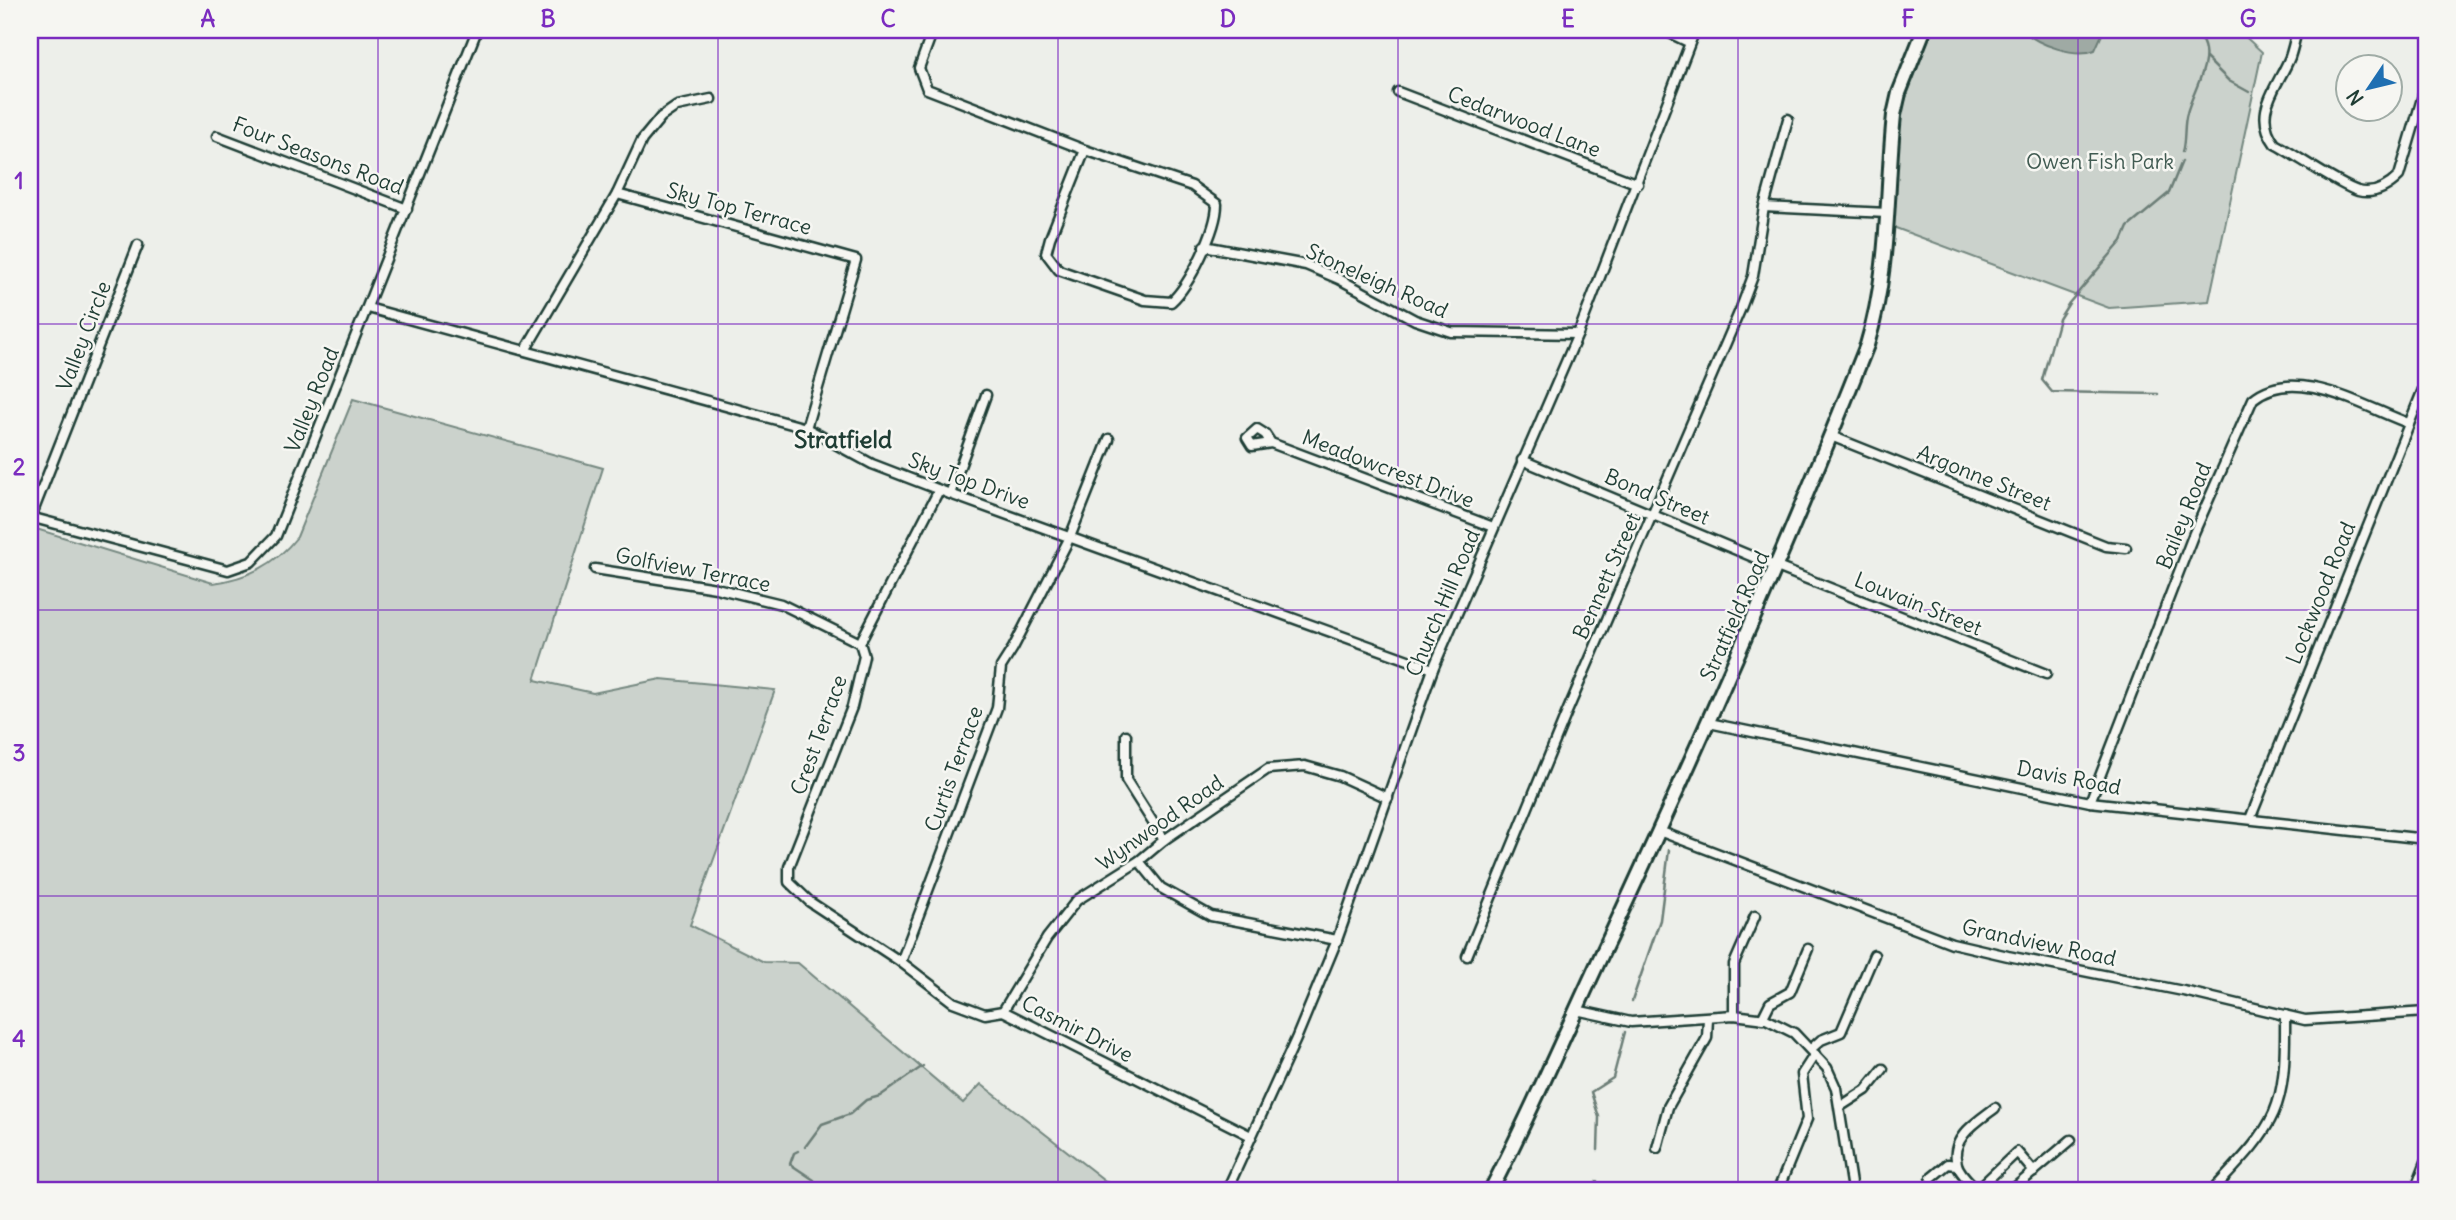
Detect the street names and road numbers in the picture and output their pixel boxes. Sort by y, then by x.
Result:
street label: Cedarwood Lane [1444,80,1604,163]
street label: Four Seasons Road [229,111,407,201]
street label: Sky Top Terrace [664,176,815,241]
street label: Stoneleigh Road [1302,237,1452,324]
street label: Valley Circle [50,277,117,395]
street label: Valley Road [278,343,345,456]
street label: Meadowcrest Drive [1298,423,1478,514]
street label: Argonne Street [1913,438,2055,517]
street label: Sky Top Drive [905,446,1034,515]
street label: Bailey Road [2150,459,2217,573]
street label: Bond Street [1601,462,1714,531]
street label: Bennett Street [1567,508,1647,643]
street label: Lockwood Road [2280,518,2361,668]
street label: Church Hill Road [1399,525,1486,681]
street label: Golfview Terrace [613,541,773,598]
street label: Stratfield Road [1694,546,1775,685]
street label: Louvain Street [1850,566,1986,641]
street label: Crest Terrace [784,671,853,799]
street label: Curtis Terrace [918,702,989,835]
street label: Davis Road [2015,754,2123,801]
street label: Wynwood Road [1091,769,1229,876]
street label: Grandview Road [1960,913,2119,972]
street label: Casmir Drive [1017,989,1138,1068]

